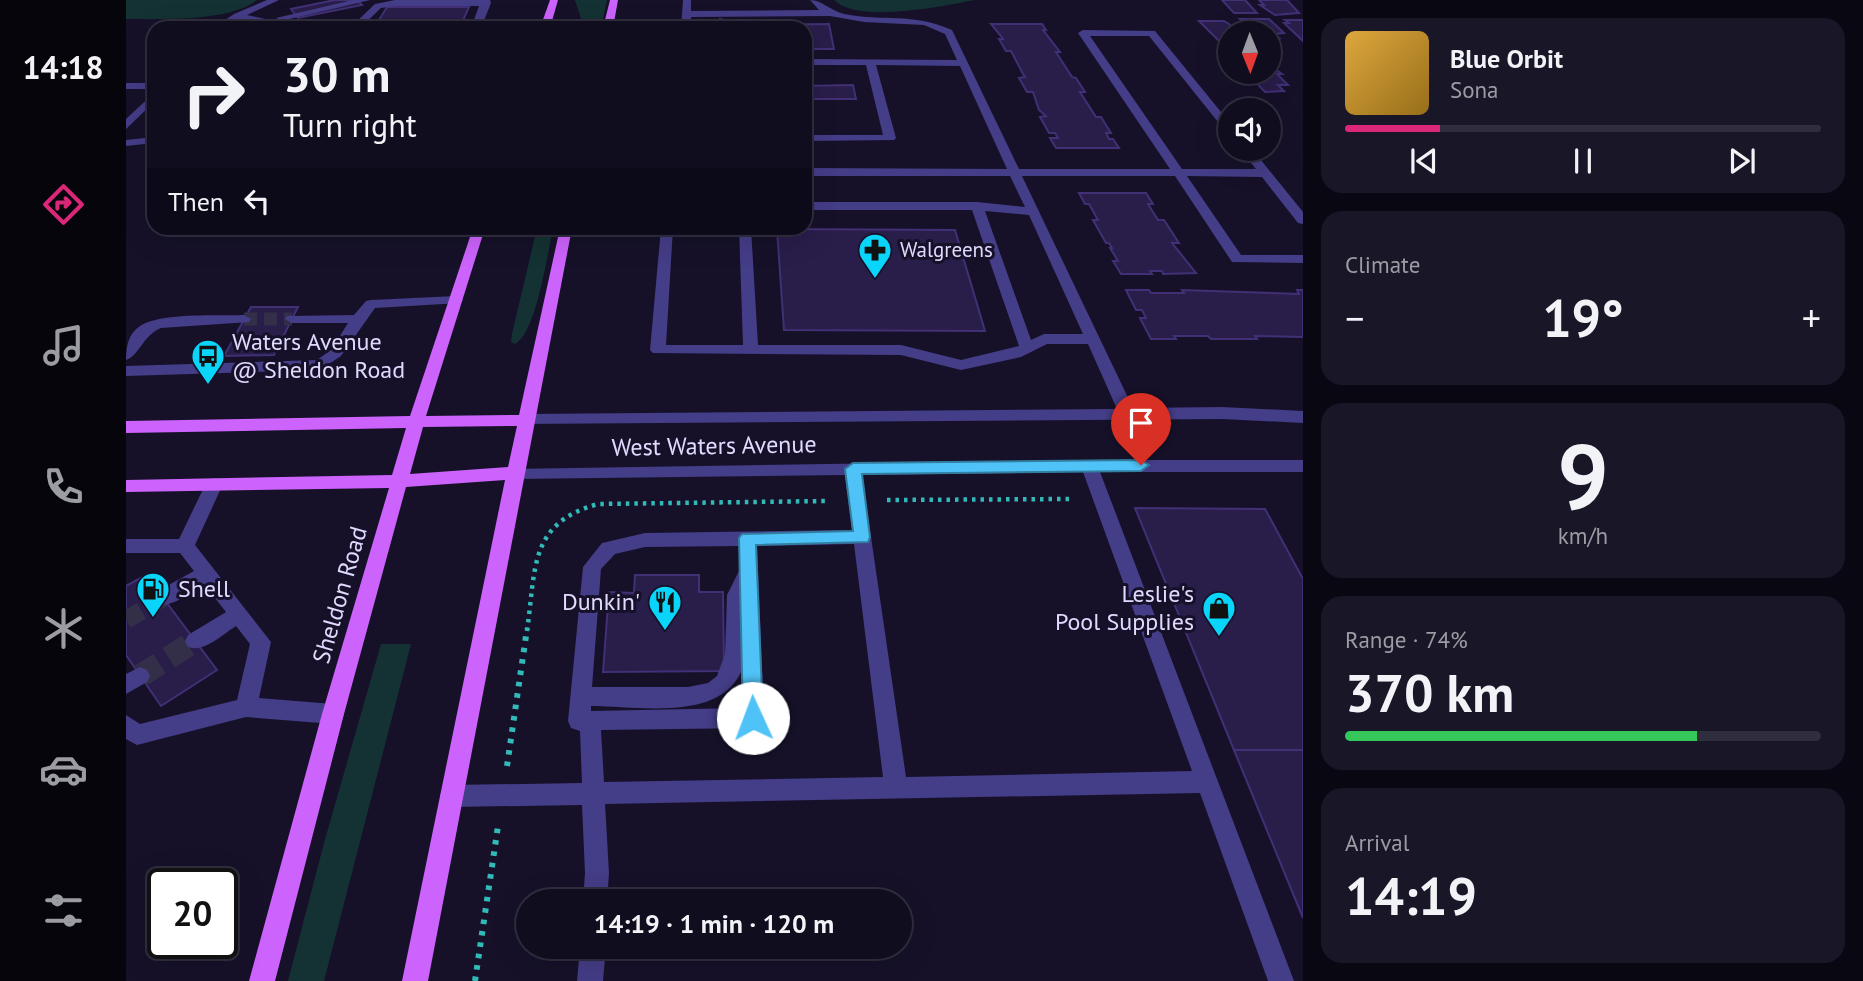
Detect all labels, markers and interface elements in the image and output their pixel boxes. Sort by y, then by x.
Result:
north arrow [1218,21,1281,84]
map controls [1218,21,1281,161]
text: 30 m [283,42,390,106]
text: Blue Orbit [1450,42,1563,75]
text: 14:18 [22,46,104,88]
icon: right [168,49,259,140]
text: Sona [1450,75,1499,104]
button: sound [1218,98,1281,161]
text: Turn right [283,104,417,146]
icon: previous [1405,142,1443,180]
icon: pause [1564,142,1602,180]
icon: next [1723,142,1761,180]
icon: directions [39,180,88,229]
icon: left [238,182,276,220]
text: Then [168,185,224,218]
pharmacy icon: Walgreens [856,231,894,280]
place label: Walgreens [900,236,993,263]
text: Climate [1345,250,1420,279]
text: 19° [1542,284,1624,351]
text: − [1345,293,1364,342]
text: + [1802,293,1821,342]
icon: music [39,321,88,370]
place label: Waters Avenue @ Sheldon Road [232,326,405,385]
bus stop icon: Waters Avenue @ Sheldon Road [189,337,227,386]
pin [1111,393,1171,465]
icon: arrive [1122,404,1160,442]
text: 9 [1557,416,1609,534]
street label: West Waters Avenue [611,428,817,463]
icon: phone [39,462,88,511]
text: km/h [1558,521,1608,550]
street label: Sheldon Road [305,523,374,667]
fuel station icon: Shell [134,570,172,619]
place label: Shell [178,573,230,604]
place label: Leslie's Pool Supplies [1055,578,1194,637]
restaurant icon: Dunkin' [646,583,684,632]
place label: Dunkin' [562,586,640,617]
shop icon: Leslie's Pool Supplies [1200,589,1238,638]
icon: climate [39,604,88,653]
text: Range · 74% [1345,625,1468,654]
text: 370 km [1345,659,1514,726]
position arrow [716,681,790,755]
icon: car [39,745,88,794]
text: Arrival [1345,828,1409,857]
text: 14:19 [1345,862,1477,929]
speed limit sign: 20 [147,868,238,959]
icon: filters [39,886,88,935]
text: 14:19 · 1 min · 120 m [594,907,834,940]

